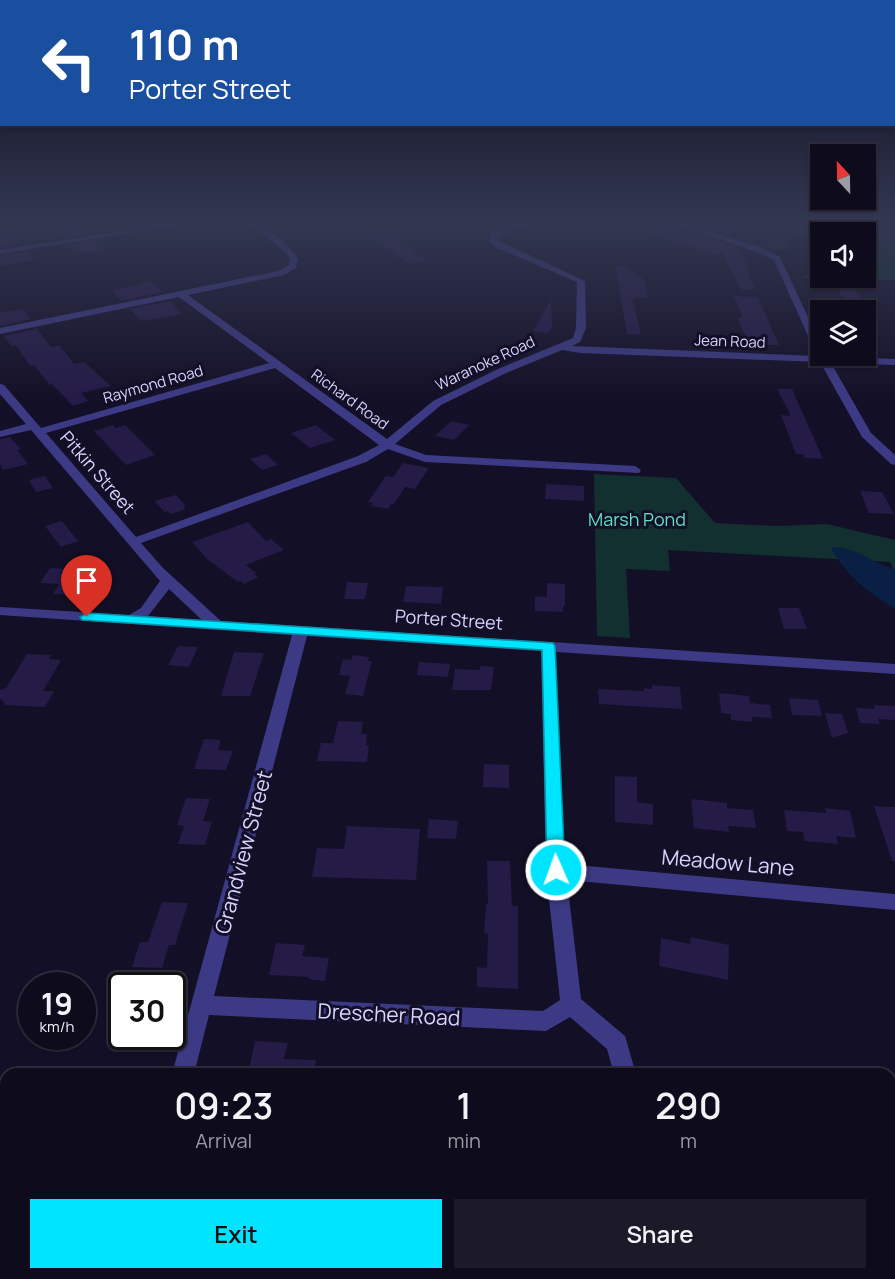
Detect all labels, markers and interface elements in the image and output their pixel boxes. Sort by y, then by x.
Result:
text: 110 m [129,15,240,73]
icon: left [30,24,108,102]
text: Porter Street [129,70,291,107]
north arrow [810,144,876,210]
map controls [810,144,876,366]
button: sound [810,222,876,288]
button: layers [810,300,876,366]
street label: Jean Road [694,329,766,353]
street label: Waranoke Road [432,331,538,395]
street label: Raymond Road [101,360,205,408]
street label: Richard Road [307,364,393,434]
street label: Pitkin Street [55,425,141,519]
park label: Marsh Pond [588,507,686,531]
pin [61,555,112,617]
icon: arrive [70,564,103,597]
street label: Porter Street [394,603,504,635]
street label: Grandview Street [208,767,278,937]
position arrow [524,838,588,902]
street label: Meadow Lane [660,842,796,882]
speed limit sign: 30 [108,972,186,1050]
text: 19 [41,983,73,1024]
street label: Drescher Road [317,996,461,1032]
text: km/h [40,1016,74,1037]
text: 09:23 [174,1081,273,1130]
text: 1 [457,1081,472,1130]
text: 290 [655,1081,722,1130]
text: Arrival [195,1127,252,1154]
text: min [447,1127,481,1154]
text: m [680,1127,697,1154]
button: Exit [30,1199,442,1268]
button: Share [454,1199,866,1268]

